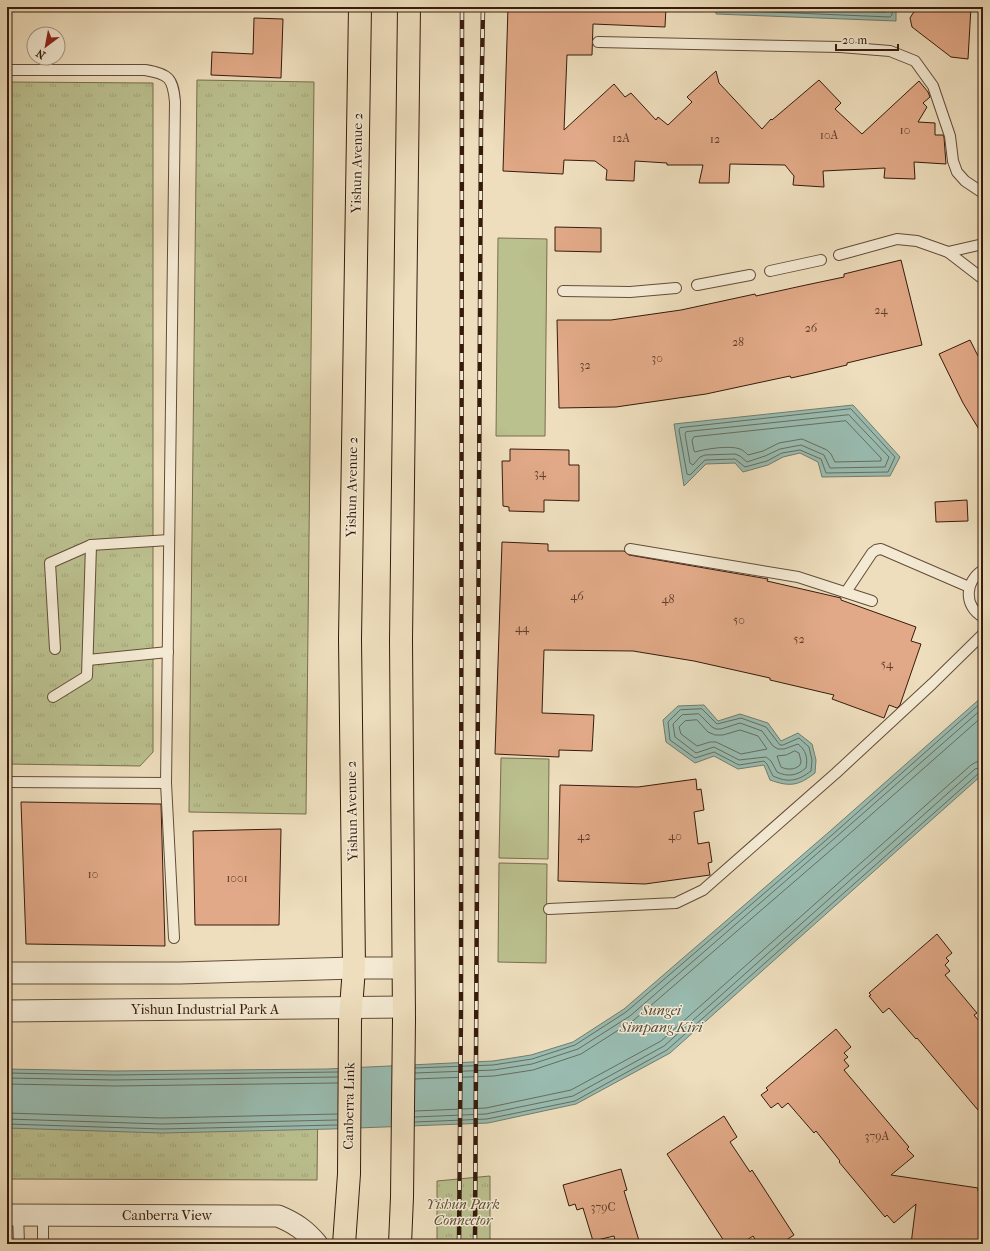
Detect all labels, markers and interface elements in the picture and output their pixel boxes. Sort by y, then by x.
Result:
north arrow [26,26,66,66]
scale bar [836,26,898,52]
text: 20 m [842,33,867,47]
text: N [33,46,48,62]
street label: Yishun Avenue 2 [348,112,366,215]
house number: 10 [900,123,910,137]
house number: 10A [820,128,839,142]
house number: 12A [612,131,630,145]
house number: 12 [710,132,720,146]
house number: 24 [874,303,889,317]
house number: 26 [805,321,818,335]
house number: 28 [732,335,744,349]
house number: 30 [651,351,663,365]
house number: 32 [579,358,591,372]
street label: Yishun Avenue 2 [343,436,361,539]
house number: 34 [534,466,547,480]
house number: 46 [570,589,584,603]
house number: 48 [661,592,675,606]
house number: 50 [733,613,745,627]
house number: 44 [515,621,530,635]
house number: 52 [793,632,805,646]
house number: 54 [881,657,894,671]
street label: Yishun Avenue 2 [343,760,361,863]
house number: 42 [577,829,591,843]
house number: 40 [668,829,682,843]
house number: 10 [88,867,98,881]
house number: 1001 [226,871,248,885]
street label: Yishun Industrial Park A [130,1001,280,1018]
water label: Sungei Simpang Kiri [618,1001,704,1036]
street label: Canberra Link [340,1061,358,1150]
house number: 379A [865,1129,890,1143]
park label: Yishun Park Connector [426,1196,500,1229]
house number: 379C [590,1200,616,1214]
street label: Canberra View [122,1207,213,1224]

